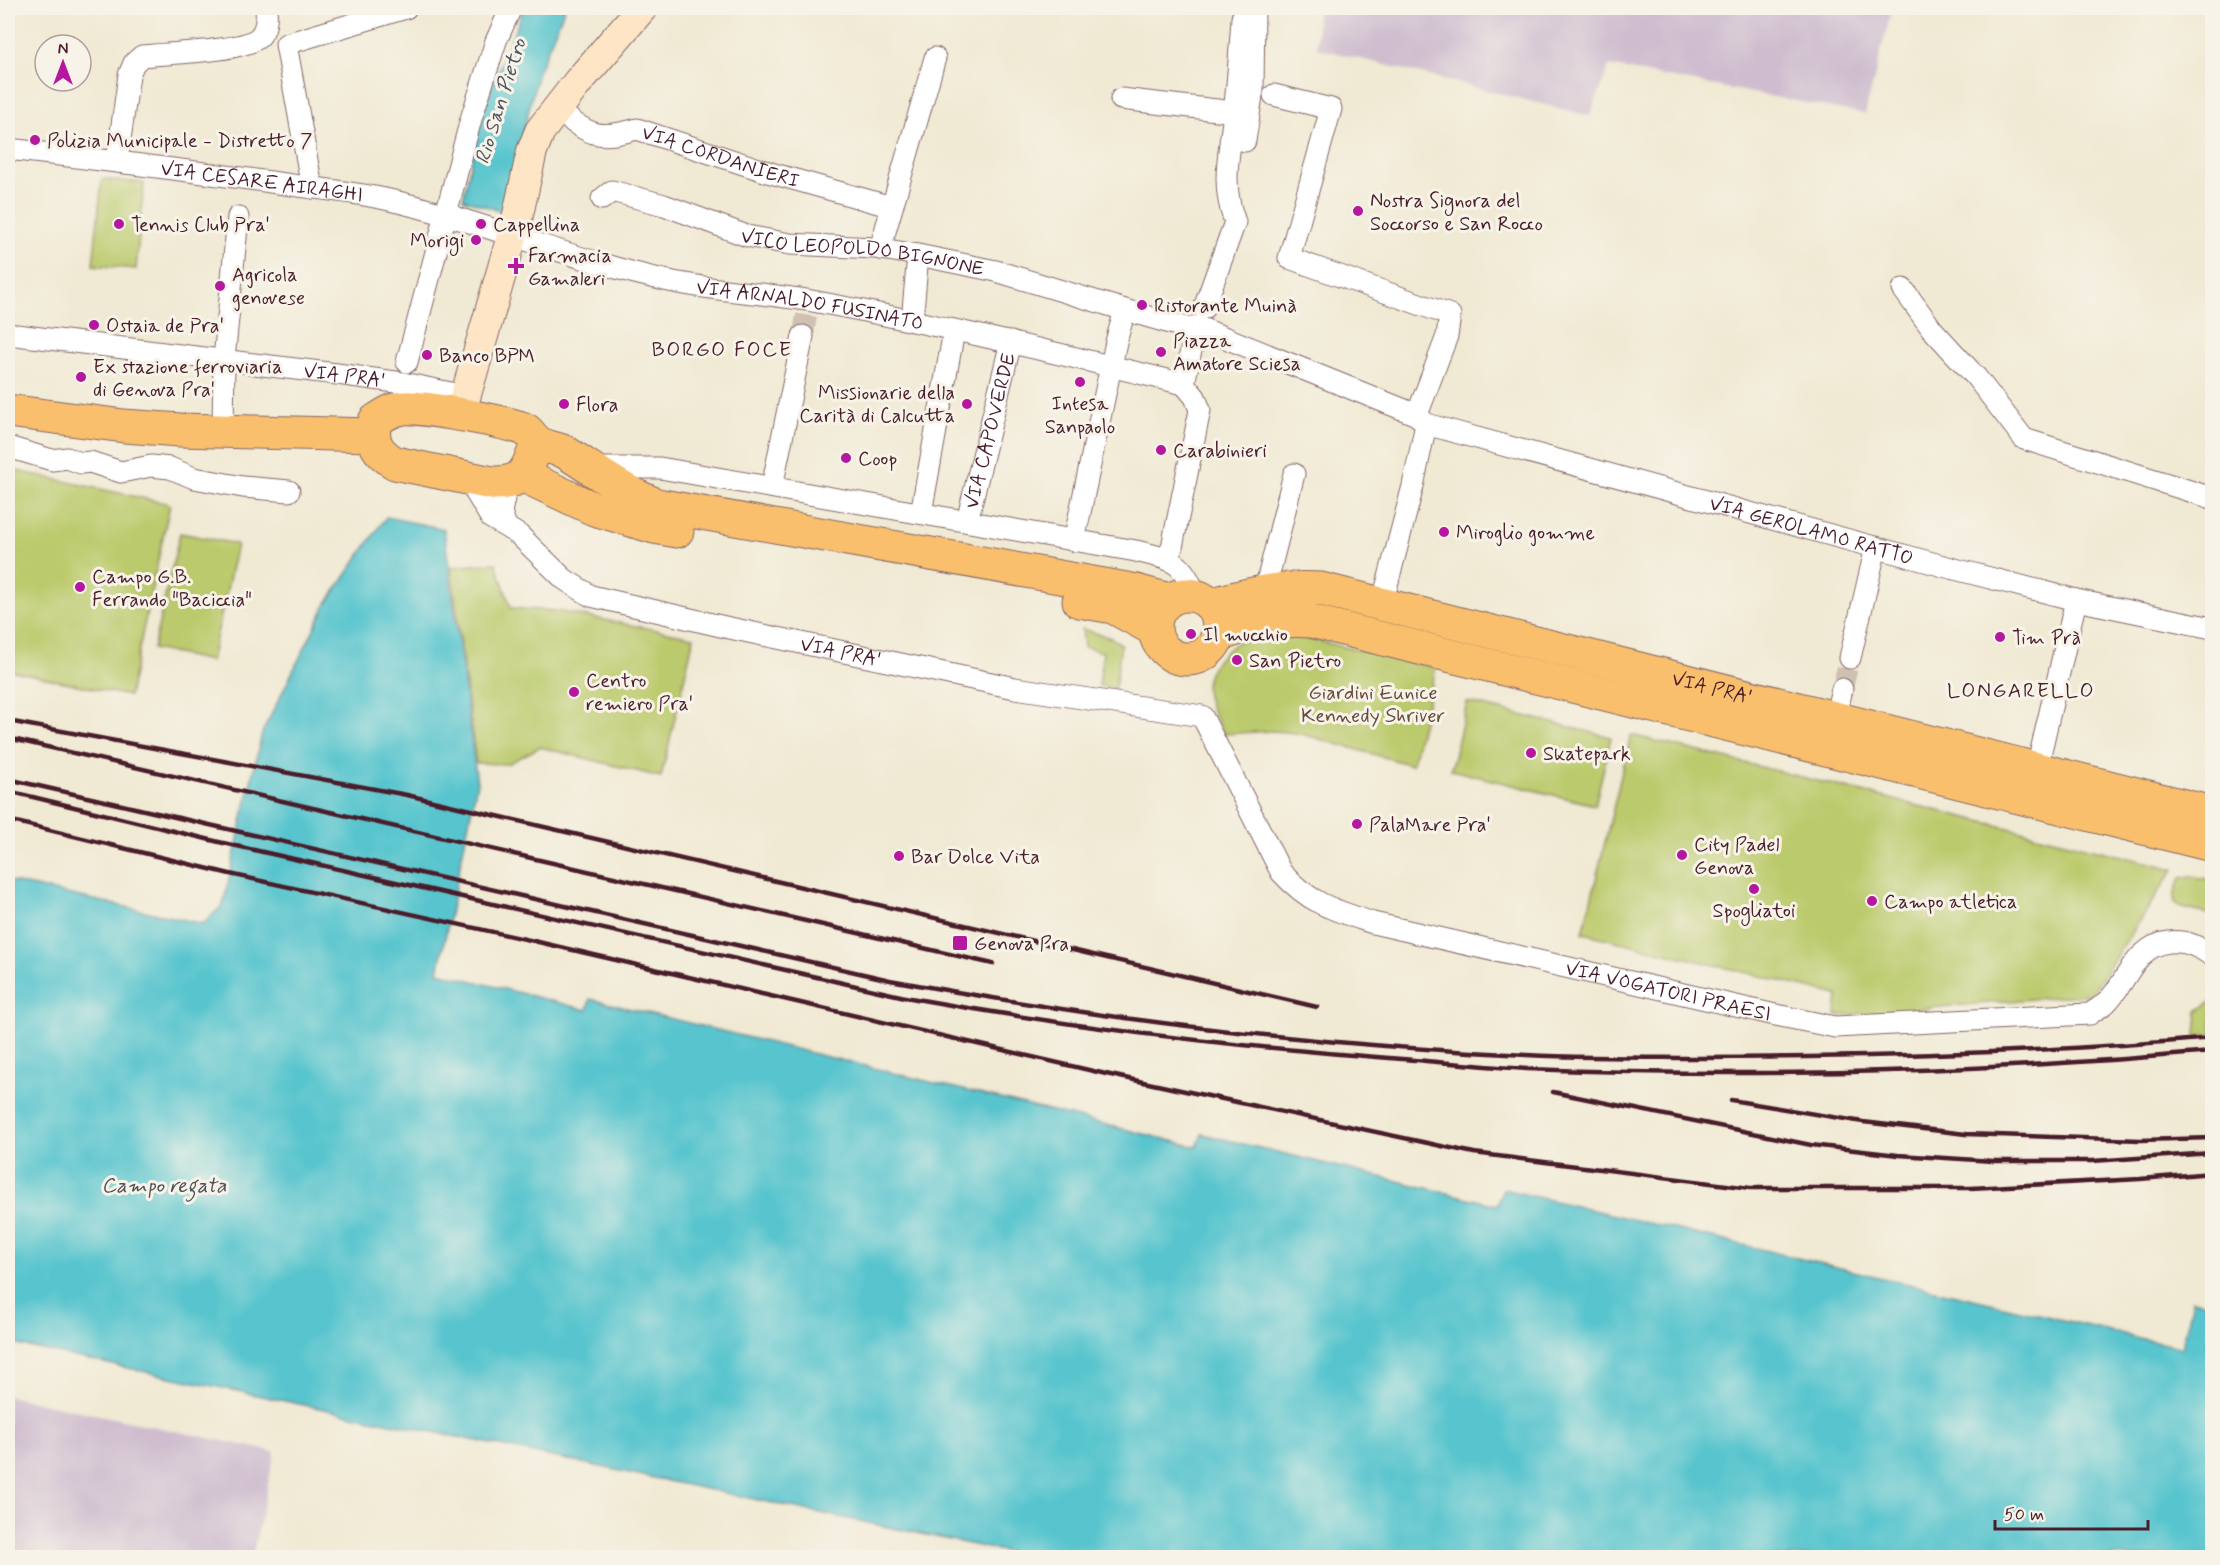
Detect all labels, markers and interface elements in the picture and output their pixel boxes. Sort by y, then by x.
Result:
north arrow [33,33,93,93]
water label: Rio San Pietro [469,34,534,167]
text: N [58,39,68,60]
street label: VIA CORDANIERI [638,119,802,195]
place label: Polizia Municipale - Distretto 7 [47,128,312,155]
marker: Polizia Municipale - Distretto 7 [28,133,42,147]
street label: VIA CESARE AIRAGHI [159,156,365,210]
place label: Nostra Signora del Soccorso e San Rocco [1370,188,1543,238]
marker: Nostra Signora del Soccorso e San Rocco [1351,204,1365,218]
place label: Tennis Club Pra' [131,212,270,239]
place label: Cappellina [493,212,580,239]
marker: Tennis Club Pra' [112,217,126,231]
marker: Cappellina [474,217,488,231]
street label: VICO LEOPOLDO BIGNONE [738,223,986,283]
place label: Morigi [410,228,464,256]
marker: Morigi [469,233,483,247]
place label: Farmacia Gamaleri [528,243,612,293]
marker: Farmacia Gamaleri [509,259,523,273]
place label: Agricola genovese [232,262,305,312]
street label: VIA ARNALDO FUSINATO [694,274,926,338]
marker: Agricola genovese [213,279,227,293]
place label: Ristorante Muinà [1154,293,1297,320]
marker: Ristorante Muinà [1135,298,1149,312]
place label: Ostaia de Pra' [106,313,224,340]
marker: Ostaia de Pra' [87,318,101,332]
place label: Piazza Amatore Sciesa [1173,328,1301,378]
district label: BORGO FOCE [652,336,792,364]
place label: Banco BPM [439,343,535,370]
marker: Piazza Amatore Sciesa [1154,345,1168,359]
marker: Banco BPM [420,348,434,362]
street label: VIA CAPOVERDE [959,350,1023,512]
place label: Ex stazione ferroviaria di Genova Pra' [93,354,283,404]
street label: VIA PRA' [302,358,387,395]
marker: Ex stazione ferroviaria di Genova Pra' [74,370,88,384]
marker: Intesa Sanpaolo [1073,375,1087,389]
place label: Missionarie della Carità di Calcutta [799,380,955,430]
place label: Intesa Sanpaolo [1045,391,1115,441]
place label: Flora [576,392,619,419]
marker: Flora [557,397,571,411]
marker: Missionarie della Carità di Calcutta [960,397,974,411]
place label: Carabinieri [1173,438,1267,465]
marker: Carabinieri [1154,443,1168,457]
place label: Coop [858,446,897,473]
marker: Coop [839,451,853,465]
street label: VIA GEROLAMO RATTO [1706,490,1916,572]
place label: Miroglio gomme [1456,520,1595,547]
marker: Miroglio gomme [1437,525,1451,539]
place label: Campo G.B. Ferrando "Baciccia" [92,564,252,614]
marker: Campo G.B. Ferrando "Baciccia" [73,580,87,594]
place label: Il mucchio [1203,622,1288,649]
place label: Tim Prà [2012,625,2081,652]
marker: Il mucchio [1184,627,1198,641]
marker: Tim Prà [1993,630,2007,644]
street label: VIA PRA' [798,631,883,674]
place label: San Pietro [1249,648,1341,675]
marker: San Pietro [1230,653,1244,667]
street label: VIA PRA' [1669,666,1755,712]
place label: Centro remiero Pra' [586,668,693,718]
district label: LONGARELLO [1947,677,2095,705]
park label: Giardini Eunice Kennedy Shriver [1301,680,1445,730]
marker: Centro remiero Pra' [567,685,581,699]
place label: Skatepark [1543,741,1631,768]
marker: Skatepark [1524,746,1538,760]
place label: PalaMare Pra' [1369,812,1491,839]
marker: PalaMare Pra' [1350,817,1364,831]
place label: City Padel Genova [1694,832,1780,882]
place label: Bar Dolce Vita [911,844,1040,871]
marker: City Padel Genova [1675,848,1689,862]
marker: Bar Dolce Vita [892,849,906,863]
marker: Spogliatoi [1747,882,1761,896]
place label: Campo atletica [1884,889,2017,916]
marker: Campo atletica [1865,894,1879,908]
place label: Spogliatoi [1713,898,1795,926]
place label: Genova Pra [974,931,1069,958]
marker: Genova Pra [951,934,969,952]
street label: VIA VOGATORI PRAESI [1563,955,1774,1029]
water label: Campo regata [101,1172,227,1202]
scale bar [1995,1493,2148,1531]
text: 50 m [2004,1503,2044,1527]

